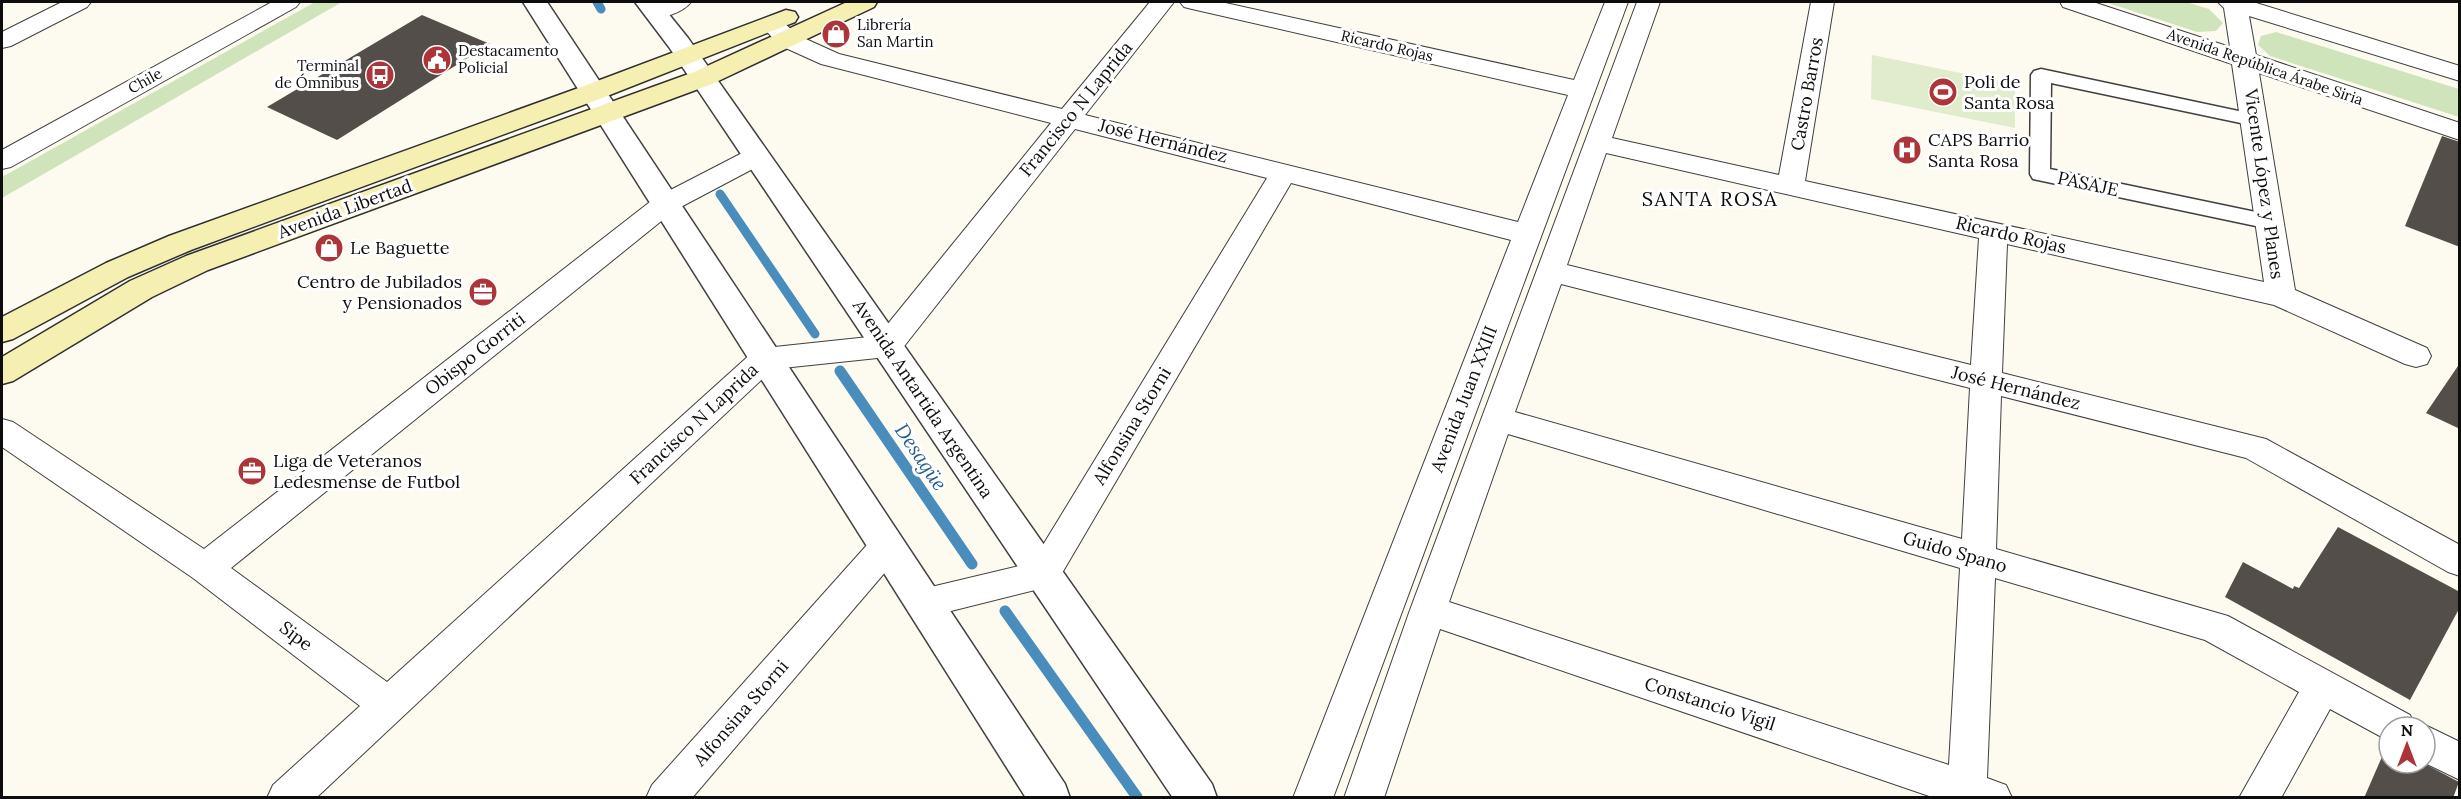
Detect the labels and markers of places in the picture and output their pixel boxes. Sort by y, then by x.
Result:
place label: Librería San Martin [857,15,934,51]
shop icon: Librería San Martin [820,18,852,50]
place label: Destacamento Policial [458,41,559,77]
public building icon: Destacamento Policial [421,44,453,76]
place label: Terminal de Ómnibus [275,56,359,92]
bus stop icon: Terminal de Ómnibus [364,59,396,91]
place label: Poli de Santa Rosa [1964,70,2055,114]
sports icon: Poli de Santa Rosa [1927,76,1959,108]
place label: CAPS Barrio Santa Rosa [1928,128,2029,172]
hospital icon: CAPS Barrio Santa Rosa [1891,134,1923,166]
shop icon: Le Baguette [313,232,345,264]
place label: Le Baguette [350,236,450,259]
place label: Centro de Jubilados y Pensionados [297,270,462,314]
office icon: Centro de Jubilados y Pensionados [467,276,499,308]
place label: Liga de Veteranos Ledesmense de Futbol [273,449,460,493]
office icon: Liga de Veteranos Ledesmense de Futbol [236,455,268,487]

